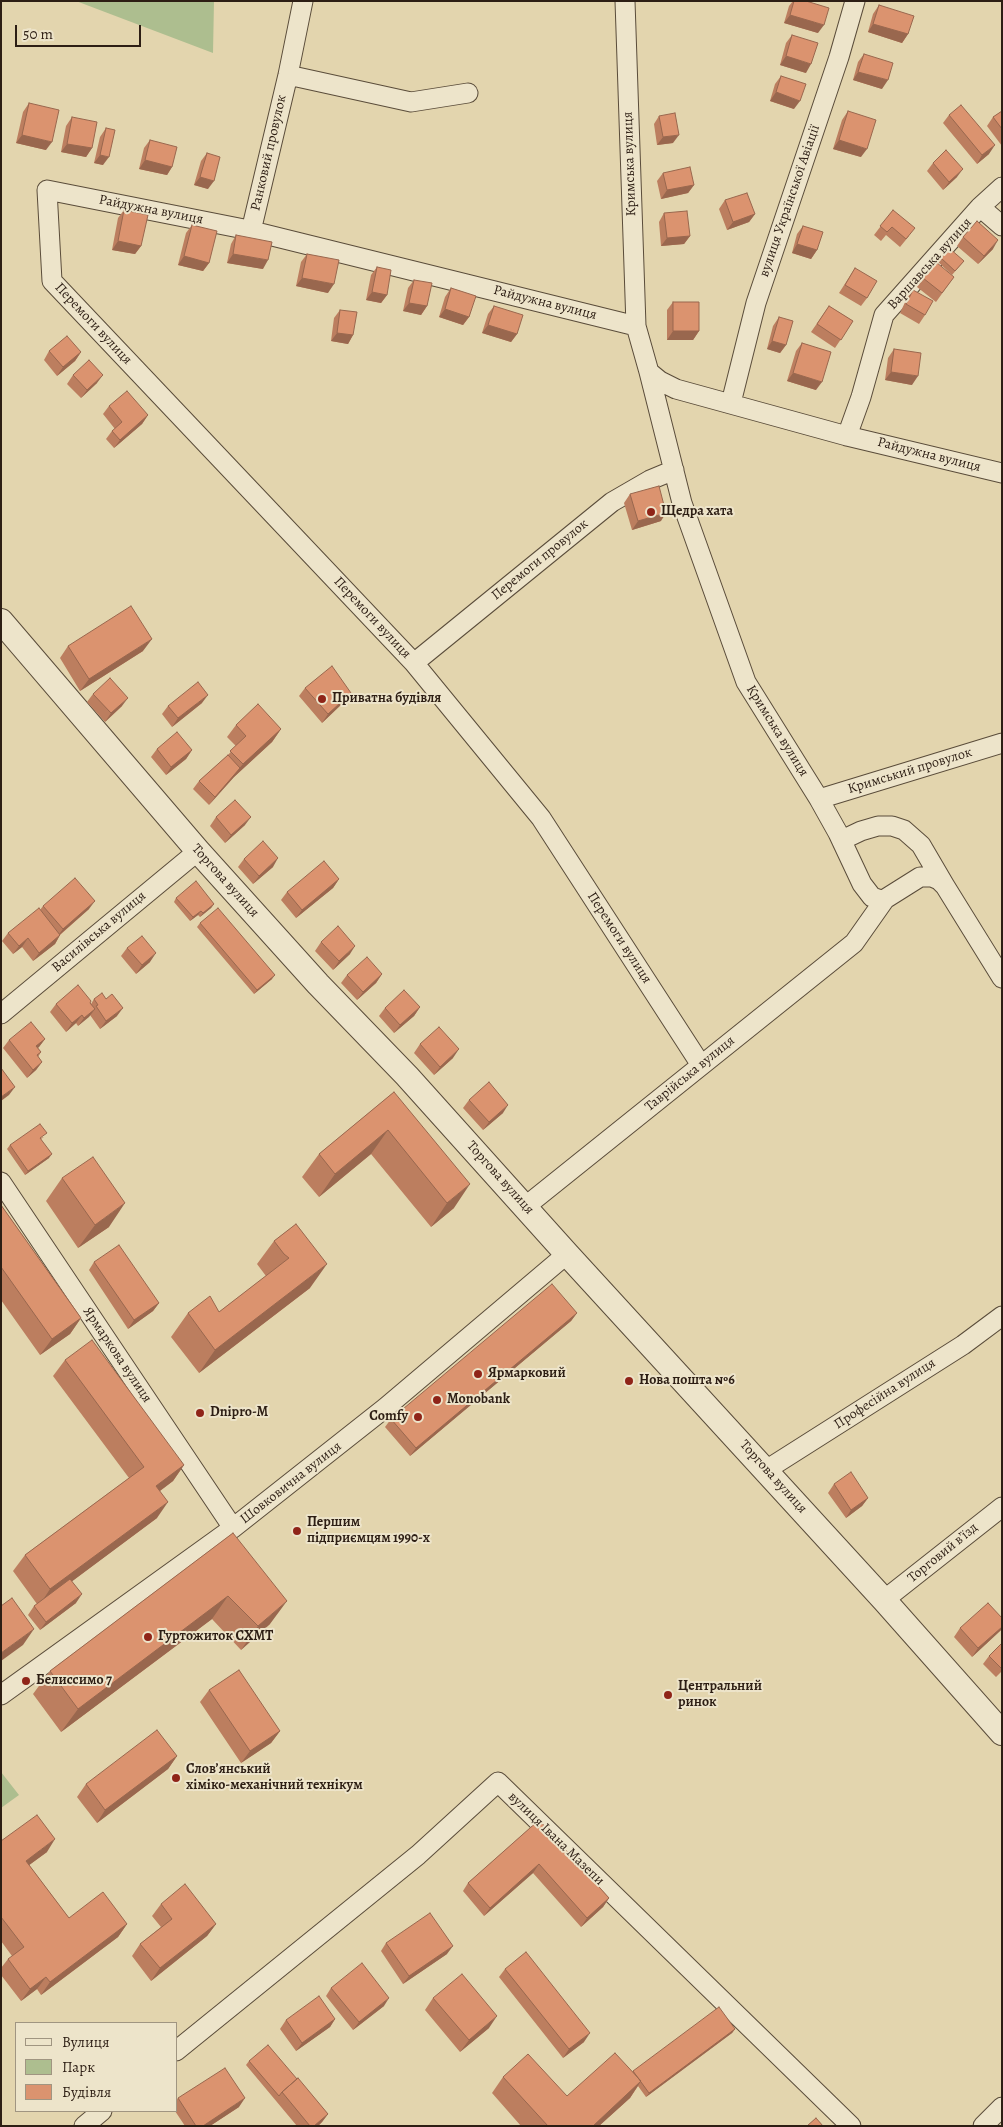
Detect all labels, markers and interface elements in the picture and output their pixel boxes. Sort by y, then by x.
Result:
scale bar [18,15,144,47]
text: 50 m [23,24,53,44]
street label: Ранковий провулок [247,93,291,213]
street label: Кримська вулиця [620,111,640,217]
street label: вулиця Української Авіації [756,123,824,279]
street label: Райдужна вулиця [97,192,205,228]
street label: Варшавська вулиця [884,215,976,313]
street label: Перемоги вулиця [51,280,135,368]
street label: Райдужна вулиця [492,282,598,324]
street label: Райдужна вулиця [876,434,982,476]
place label: Щедра хата [661,504,733,520]
marker: Щедра хата [645,506,657,518]
street label: Перемоги провулок [488,516,592,604]
street label: Перемоги вулиця [330,574,414,662]
street label: Кримська вулиця [742,682,812,780]
place label: Приватна будівля [332,691,441,707]
marker: Приватна будівля [316,693,328,705]
street label: Кримський провулок [846,744,974,798]
street label: Торгова вулиця [188,841,262,921]
street label: Василівська вулиця [49,888,149,976]
street label: Перемоги вулиця [583,889,655,987]
street label: Таврійська вулиця [642,1033,738,1115]
street label: Торгова вулиця [463,1138,537,1218]
street label: Ярмаркова вулиця [79,1304,155,1406]
street label: Професійна вулиця [831,1355,939,1433]
place label: Ярмарковий [488,1366,566,1382]
marker: Ярмарковий [472,1368,484,1380]
place label: Нова пошта №6 [639,1373,735,1389]
marker: Нова пошта №6 [623,1375,635,1387]
place label: Monobank [447,1392,510,1408]
marker: Monobank [431,1394,443,1406]
place label: Dnipro-M [210,1405,268,1421]
marker: Dnipro-M [194,1407,206,1419]
place label: Comfy [369,1409,408,1425]
marker: Comfy [412,1411,424,1423]
street label: Торгова вулиця [736,1437,810,1517]
street label: Шовковична вулиця [237,1438,345,1528]
place label: Першим підприємцям 1990-х [307,1515,430,1548]
street label: Торговий в’їзд [904,1520,982,1586]
marker: Першим підприємцям 1990-х [291,1525,303,1537]
place label: Гуртожиток СХМТ [158,1629,273,1645]
marker: Гуртожиток СХМТ [142,1631,154,1643]
place label: Белиссимо 7 [36,1673,112,1689]
marker: Белиссимо 7 [20,1675,32,1687]
place label: Центральний ринок [678,1679,762,1711]
marker: Центральний ринок [662,1689,674,1701]
place label: Слов’янський хіміко-механічний технікум [186,1762,363,1794]
marker: Слов’янський хіміко-механічний технікум [170,1772,182,1784]
street label: вулиця Івана Мазепи [504,1789,608,1889]
legend [15,2022,178,2112]
text: Вулиця [62,2032,109,2052]
text: Парк [62,2057,95,2077]
text: Будівля [62,2082,111,2102]

